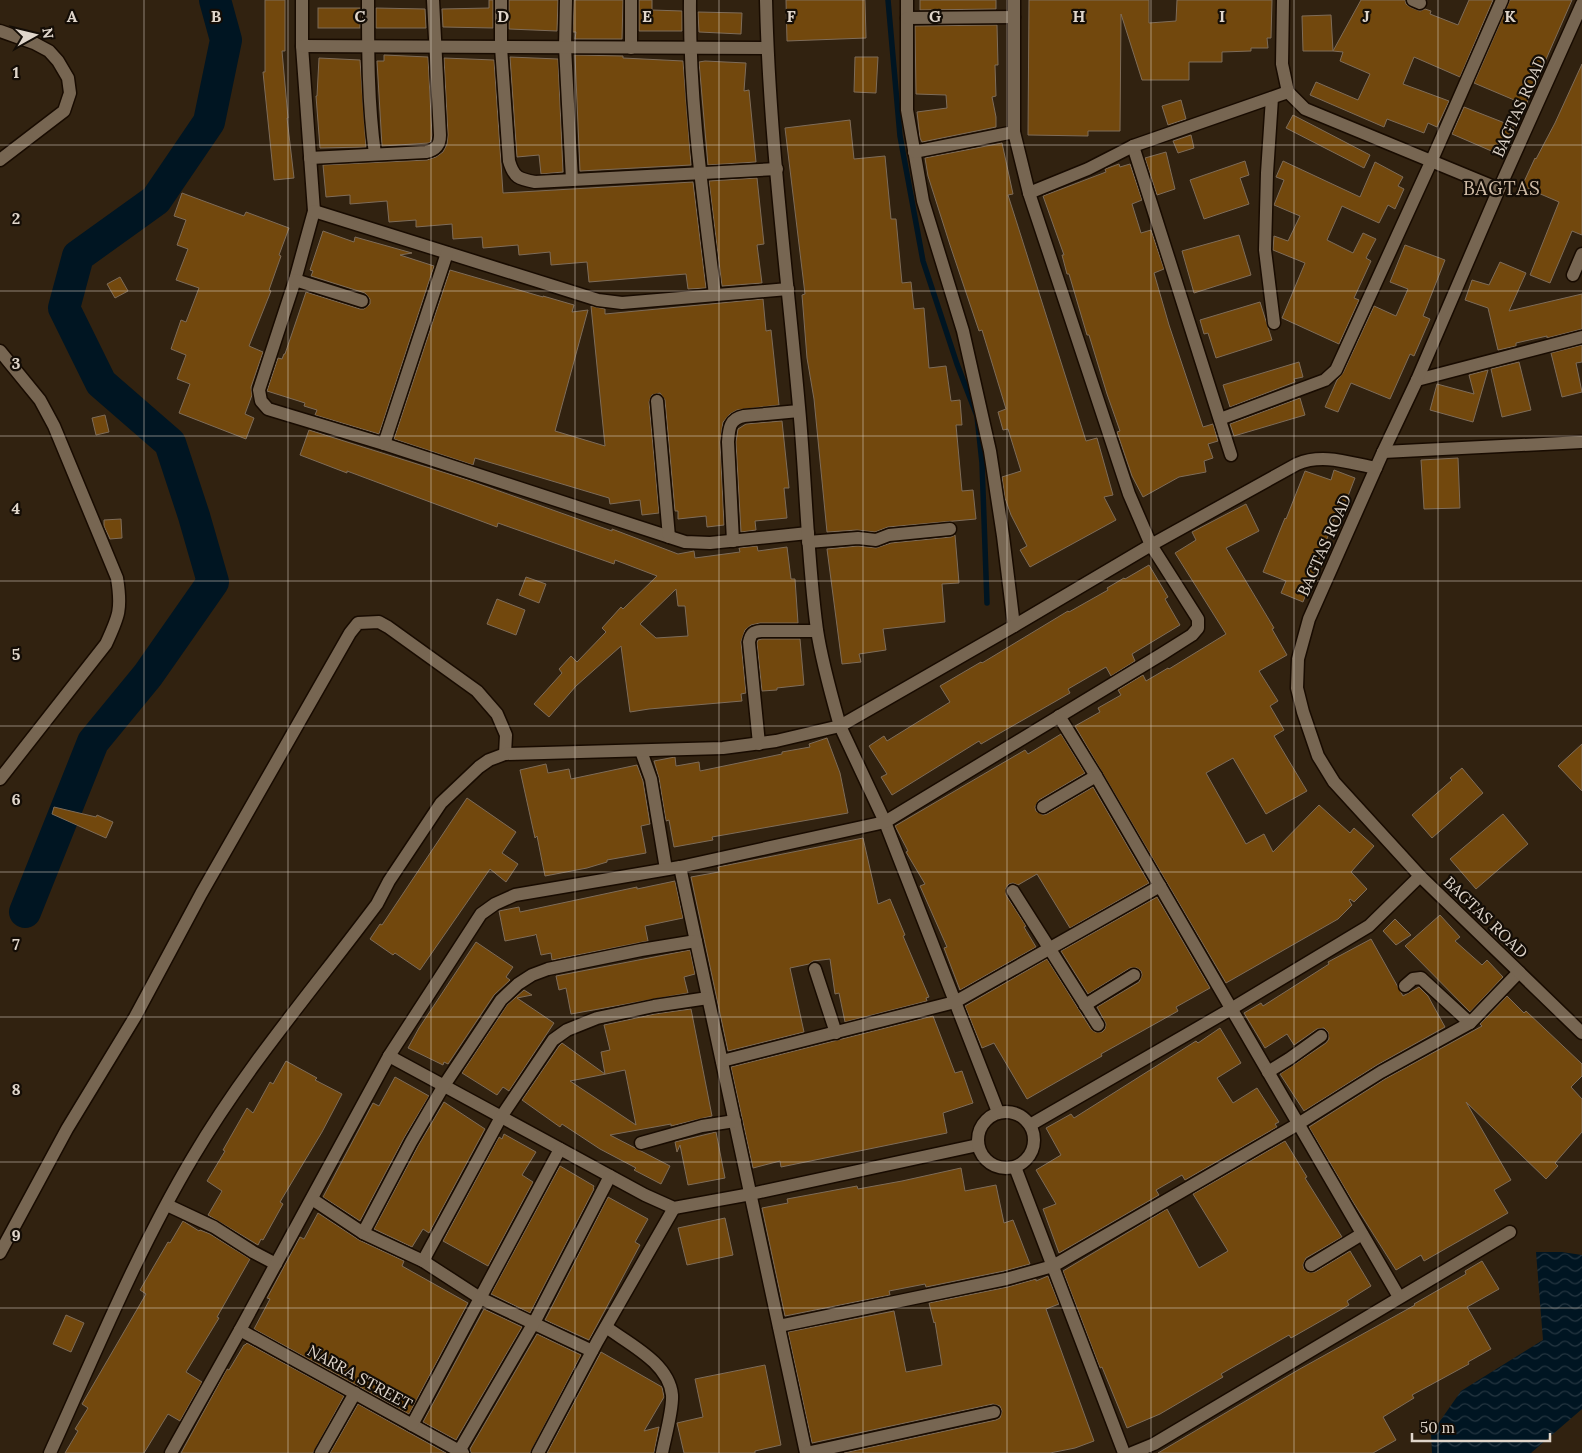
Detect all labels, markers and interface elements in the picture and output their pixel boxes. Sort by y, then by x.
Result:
text: A [67,6,78,26]
text: B [211,6,222,26]
text: C [354,6,366,26]
text: D [497,6,509,26]
text: E [642,6,652,26]
text: F [786,6,796,26]
text: G [929,6,941,26]
text: H [1073,6,1086,26]
text: I [1219,6,1225,26]
text: J [1362,6,1370,26]
text: K [1504,6,1516,26]
north arrow [10,10,60,60]
text: N [38,27,58,40]
street label: BAGTAS ROAD [1488,52,1550,160]
text: 1 [13,62,19,82]
district label: BAGTAS [1463,176,1541,200]
text: 2 [12,208,20,228]
text: 3 [12,353,21,373]
street label: BAGTAS ROAD [1293,491,1355,599]
text: 4 [12,498,21,518]
text: 5 [12,644,21,664]
text: 6 [11,789,21,809]
street label: BAGTAS ROAD [1440,872,1532,962]
text: 7 [12,934,20,954]
text: 8 [11,1079,21,1099]
text: 9 [11,1225,21,1245]
street label: NARRA STREET [304,1340,416,1414]
scale bar [1412,1410,1550,1442]
text: 50 m [1420,1418,1455,1437]

